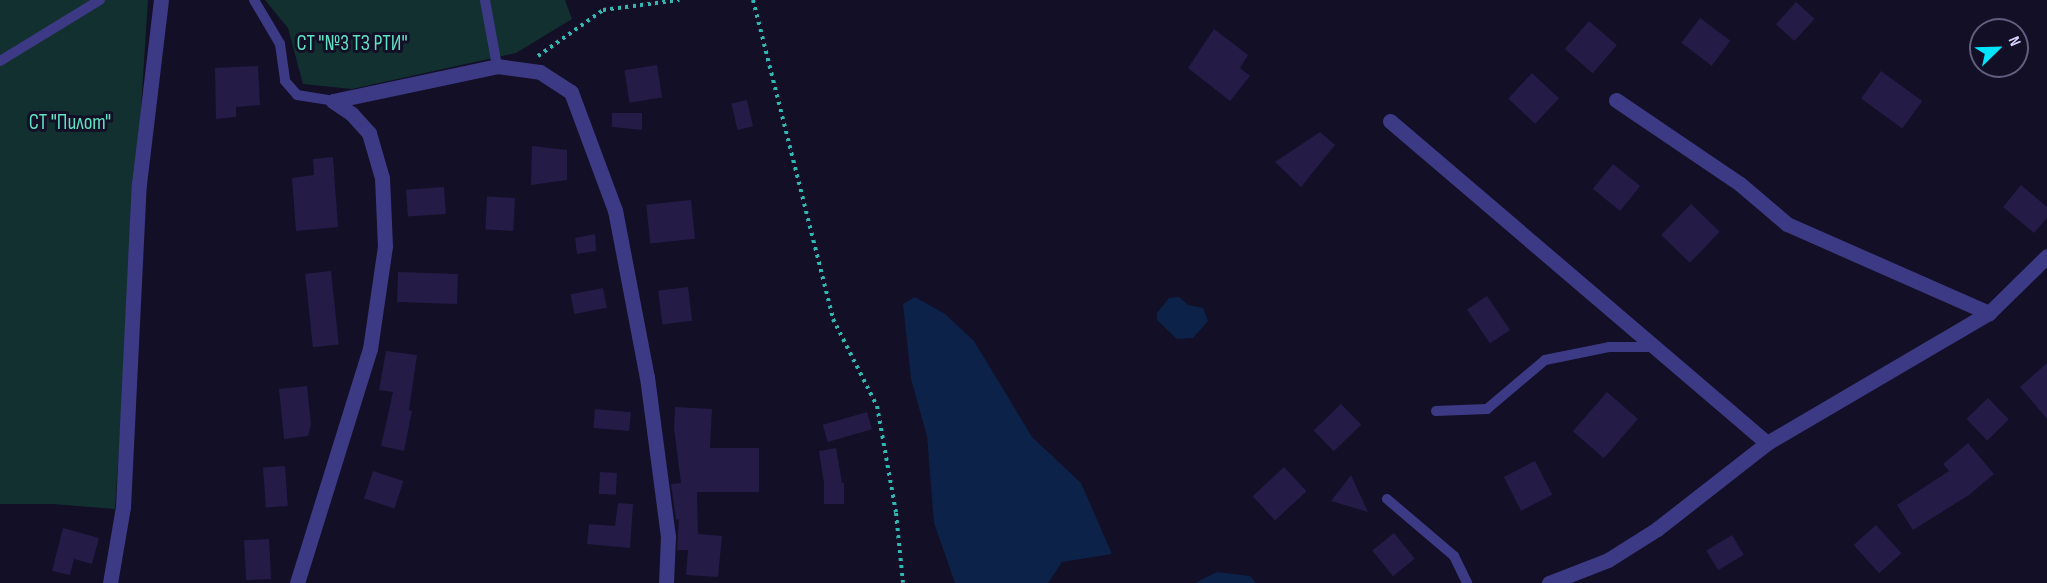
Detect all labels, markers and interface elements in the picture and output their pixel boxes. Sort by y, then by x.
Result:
north arrow [1969,18,2029,78]
park label: СТ "№3 ТЗ РТИ" [296,31,408,57]
text: N [2004,34,2025,49]
park label: СТ "Пилот" [29,110,111,136]

